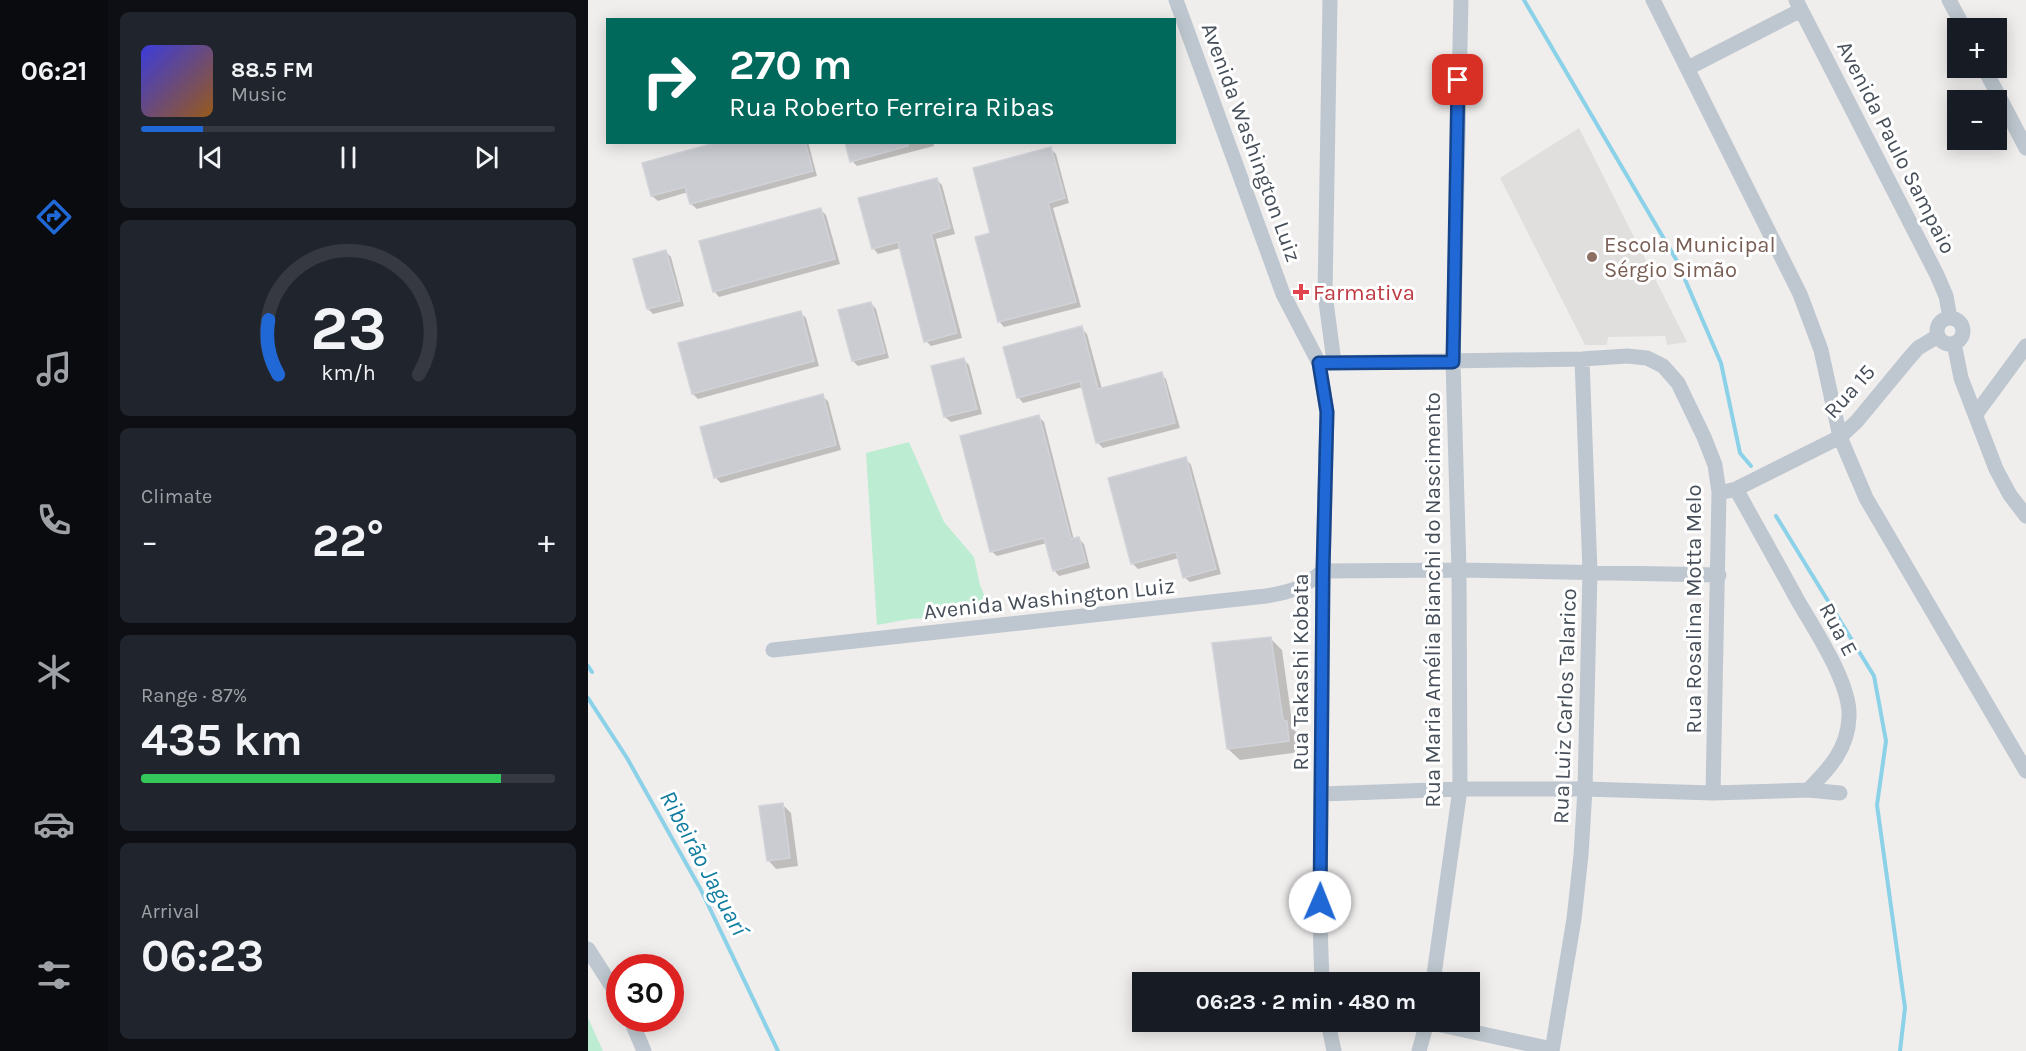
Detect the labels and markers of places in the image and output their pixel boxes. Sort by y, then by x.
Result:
pin [1432,54,1483,105]
place label: Escola Municipal Sérgio Simão [1604,232,1776,283]
marker: Escola Municipal Sérgio Simão [1585,250,1599,264]
place label: Farmativa [1313,280,1415,306]
marker: Farmativa [1294,285,1308,299]

